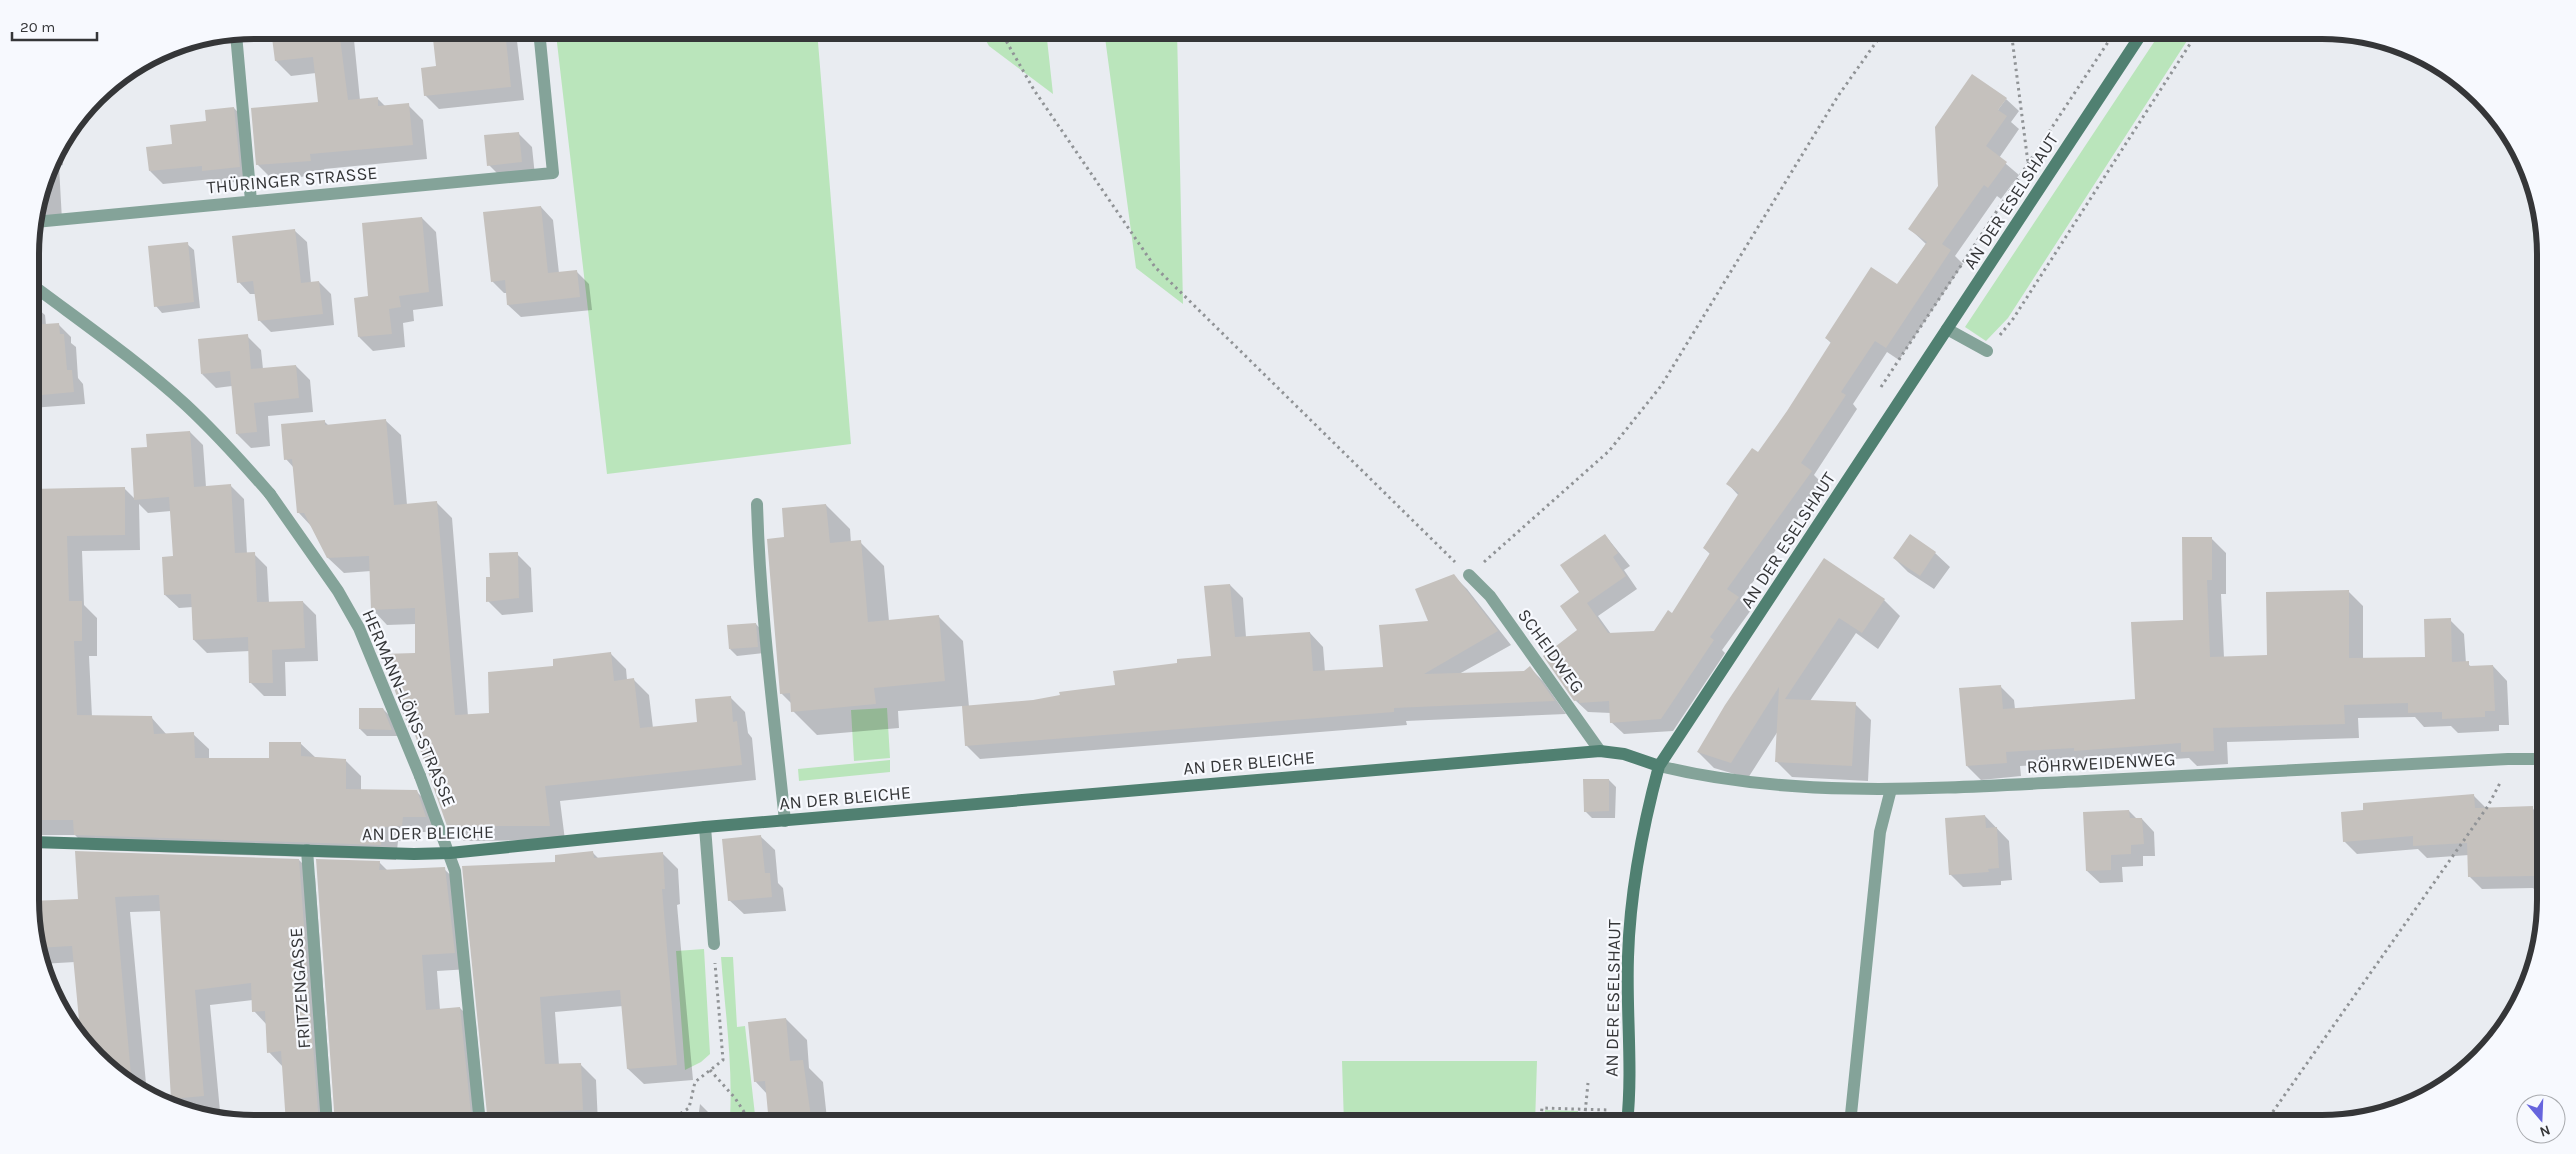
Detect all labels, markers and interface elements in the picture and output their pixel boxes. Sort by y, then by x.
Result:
scale bar [12,10,98,42]
text: 20 m [20,18,55,36]
street label: AN DER ESELSHAUT [1959,129,2063,273]
street label: THÜRINGER STRASSE [206,162,378,198]
street label: AN DER ESELSHAUT [1736,468,1840,612]
street label: SCHEIDWEG [1513,605,1589,697]
street label: HERMANN-LÖNS-STRASSE [357,606,461,810]
street label: AN DER BLEICHE [1182,746,1316,780]
street label: RÖHRWEIDENWEG [2026,748,2176,778]
street label: AN DER BLEICHE [778,781,912,815]
street label: AN DER BLEICHE [362,821,494,845]
street label: AN DER ESELSHAUT [1601,919,1625,1077]
street label: FRITZENGASSE [285,927,315,1049]
north arrow [2516,1094,2566,1144]
text: N [2538,1121,2553,1140]

